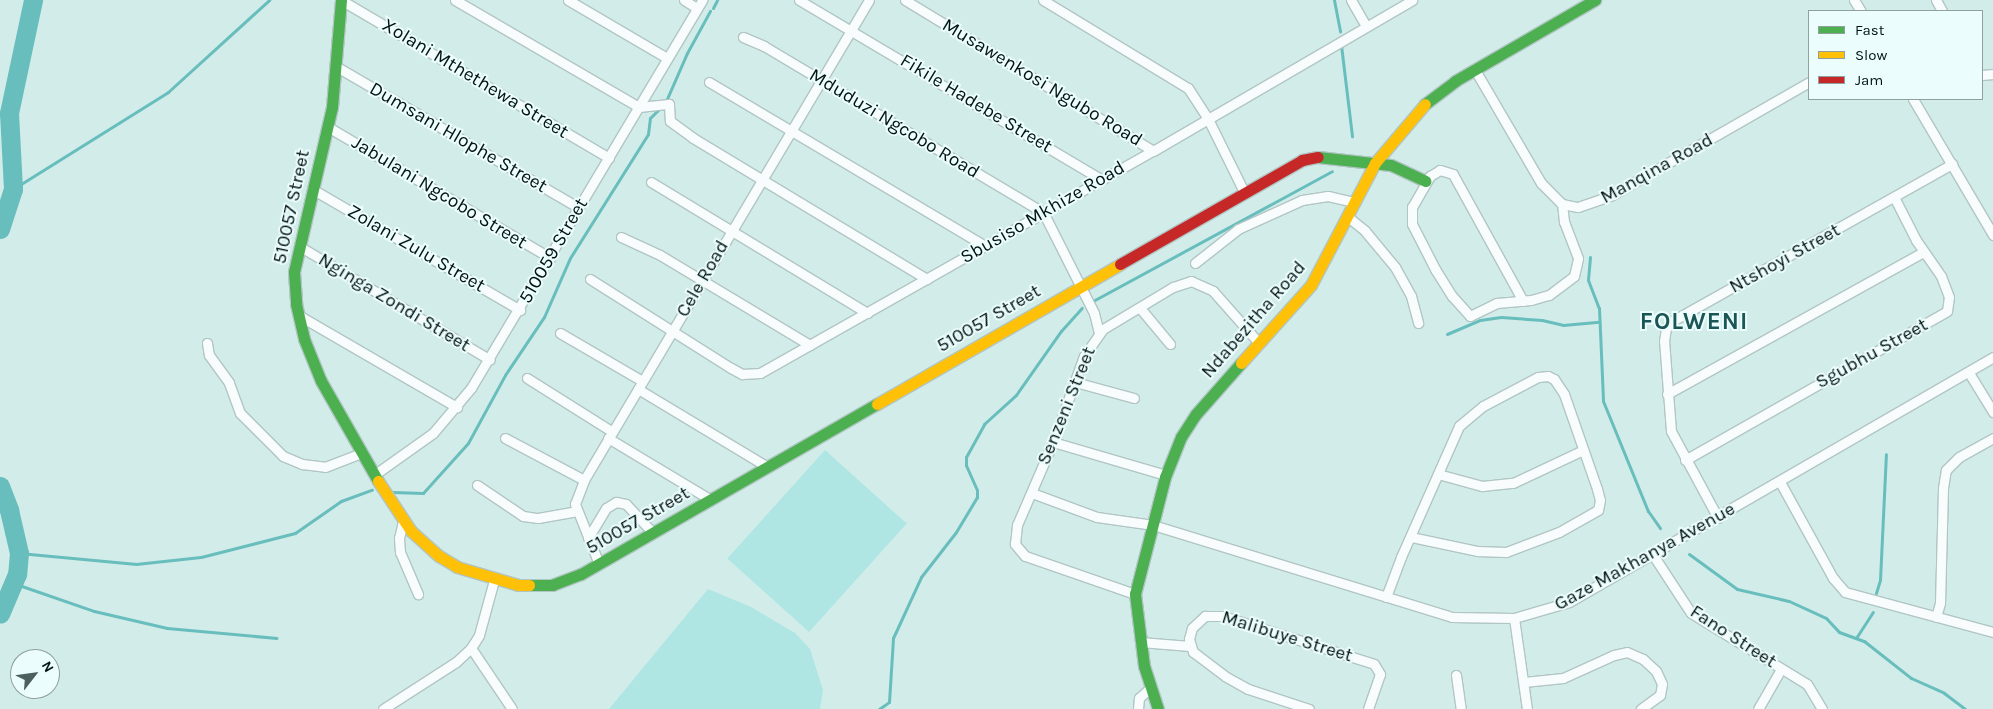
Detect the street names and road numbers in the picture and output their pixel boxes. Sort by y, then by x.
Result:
street label: Xolani Mthethewa Street [378,14,572,144]
street label: Musawenkosi Ngubo Road [938,14,1146,152]
street label: Fikile Hadebe Street [896,50,1056,158]
street label: Mduduzi Ngcobo Road [805,64,983,184]
street label: Dumsani Hlophe Street [365,78,551,198]
street label: Manqina Road [1597,129,1717,209]
street label: Jabulani Ngcobo Street [347,132,531,254]
street label: 510057 Street [269,148,315,266]
street label: Sbusiso Mkhize Road [957,157,1129,269]
street label: 510059 Street [515,194,593,308]
street label: Zolani Zulu Street [343,200,489,298]
street label: Ntshoyi Street [1726,219,1844,299]
street label: Cele Road [672,237,734,321]
street label: Nginga Zondi Street [314,249,474,357]
street label: Ndabezitha Road [1197,257,1311,383]
street label: 510057 Street [933,280,1045,358]
street label: Sgubhu Street [1812,314,1932,394]
street label: Senzeni Street [1033,344,1101,468]
street label: 510057 Street [582,482,694,560]
street label: Gaze Makhanya Avenue [1551,498,1739,616]
street label: Fano Street [1685,601,1781,673]
street label: Malibuye Street [1219,606,1355,668]

